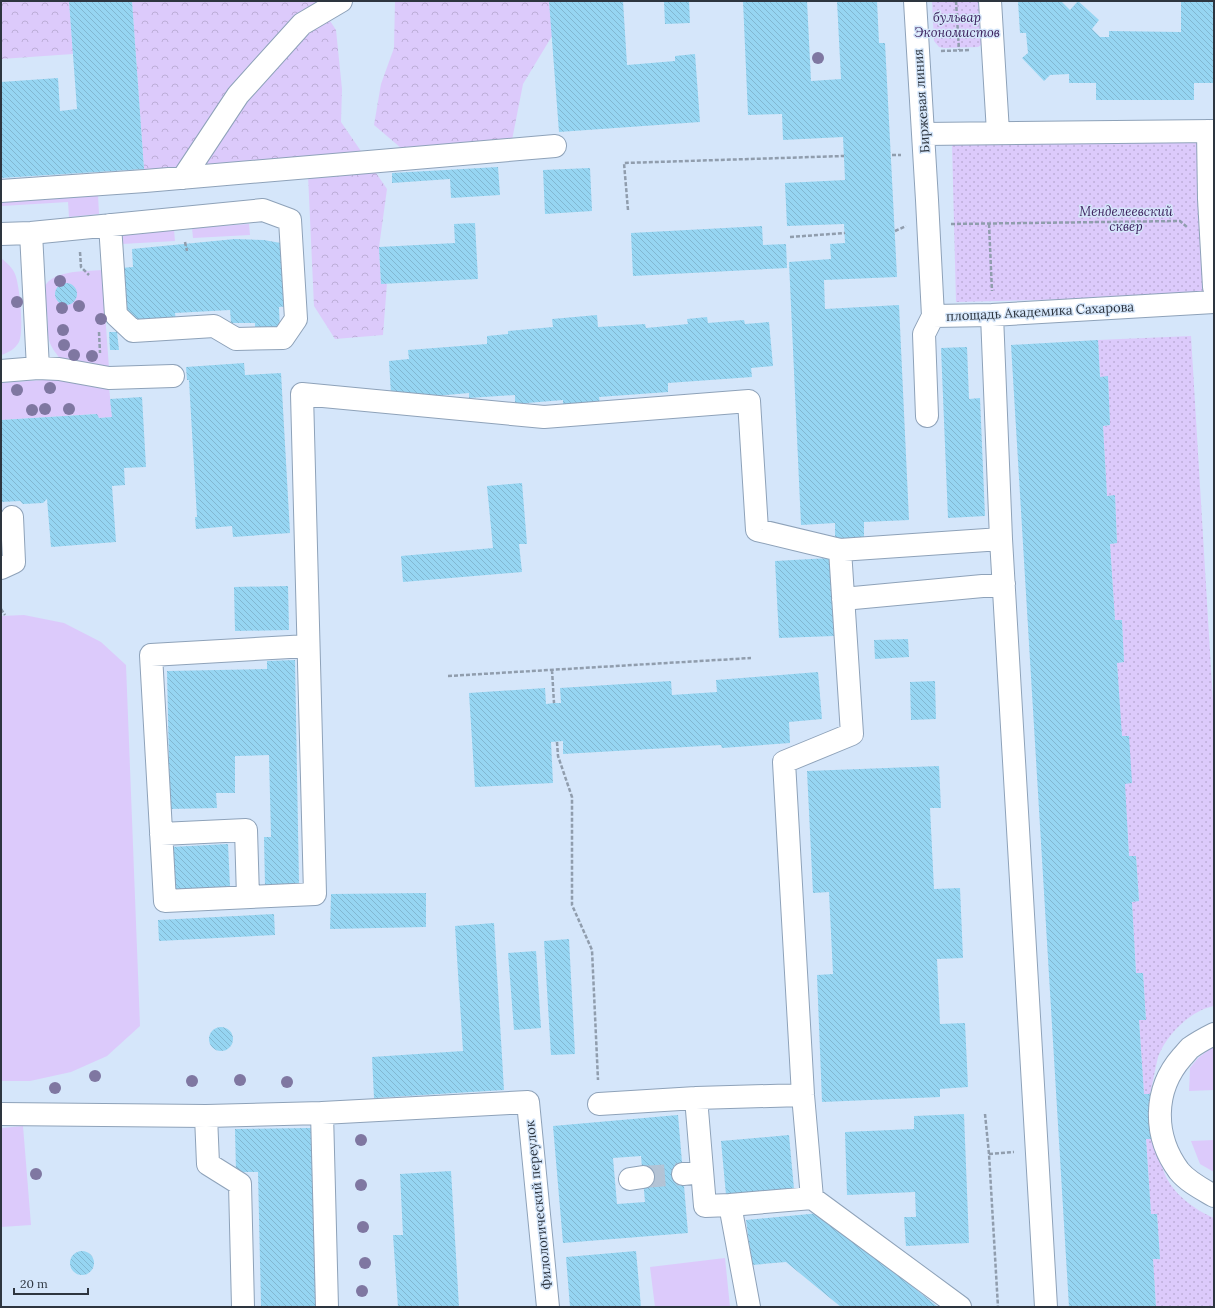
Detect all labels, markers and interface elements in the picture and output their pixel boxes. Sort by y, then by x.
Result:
park label: бульвар Экономистов [914,9,1000,41]
street label: Биржевая линия [909,48,934,154]
park label: Менделеевский сквер [1079,203,1173,235]
street label: площадь Академика Сахарова [946,298,1135,325]
street label: Филологический переулок [521,1119,556,1290]
scale bar [14,1270,88,1296]
text: 20 m [20,1276,48,1291]

